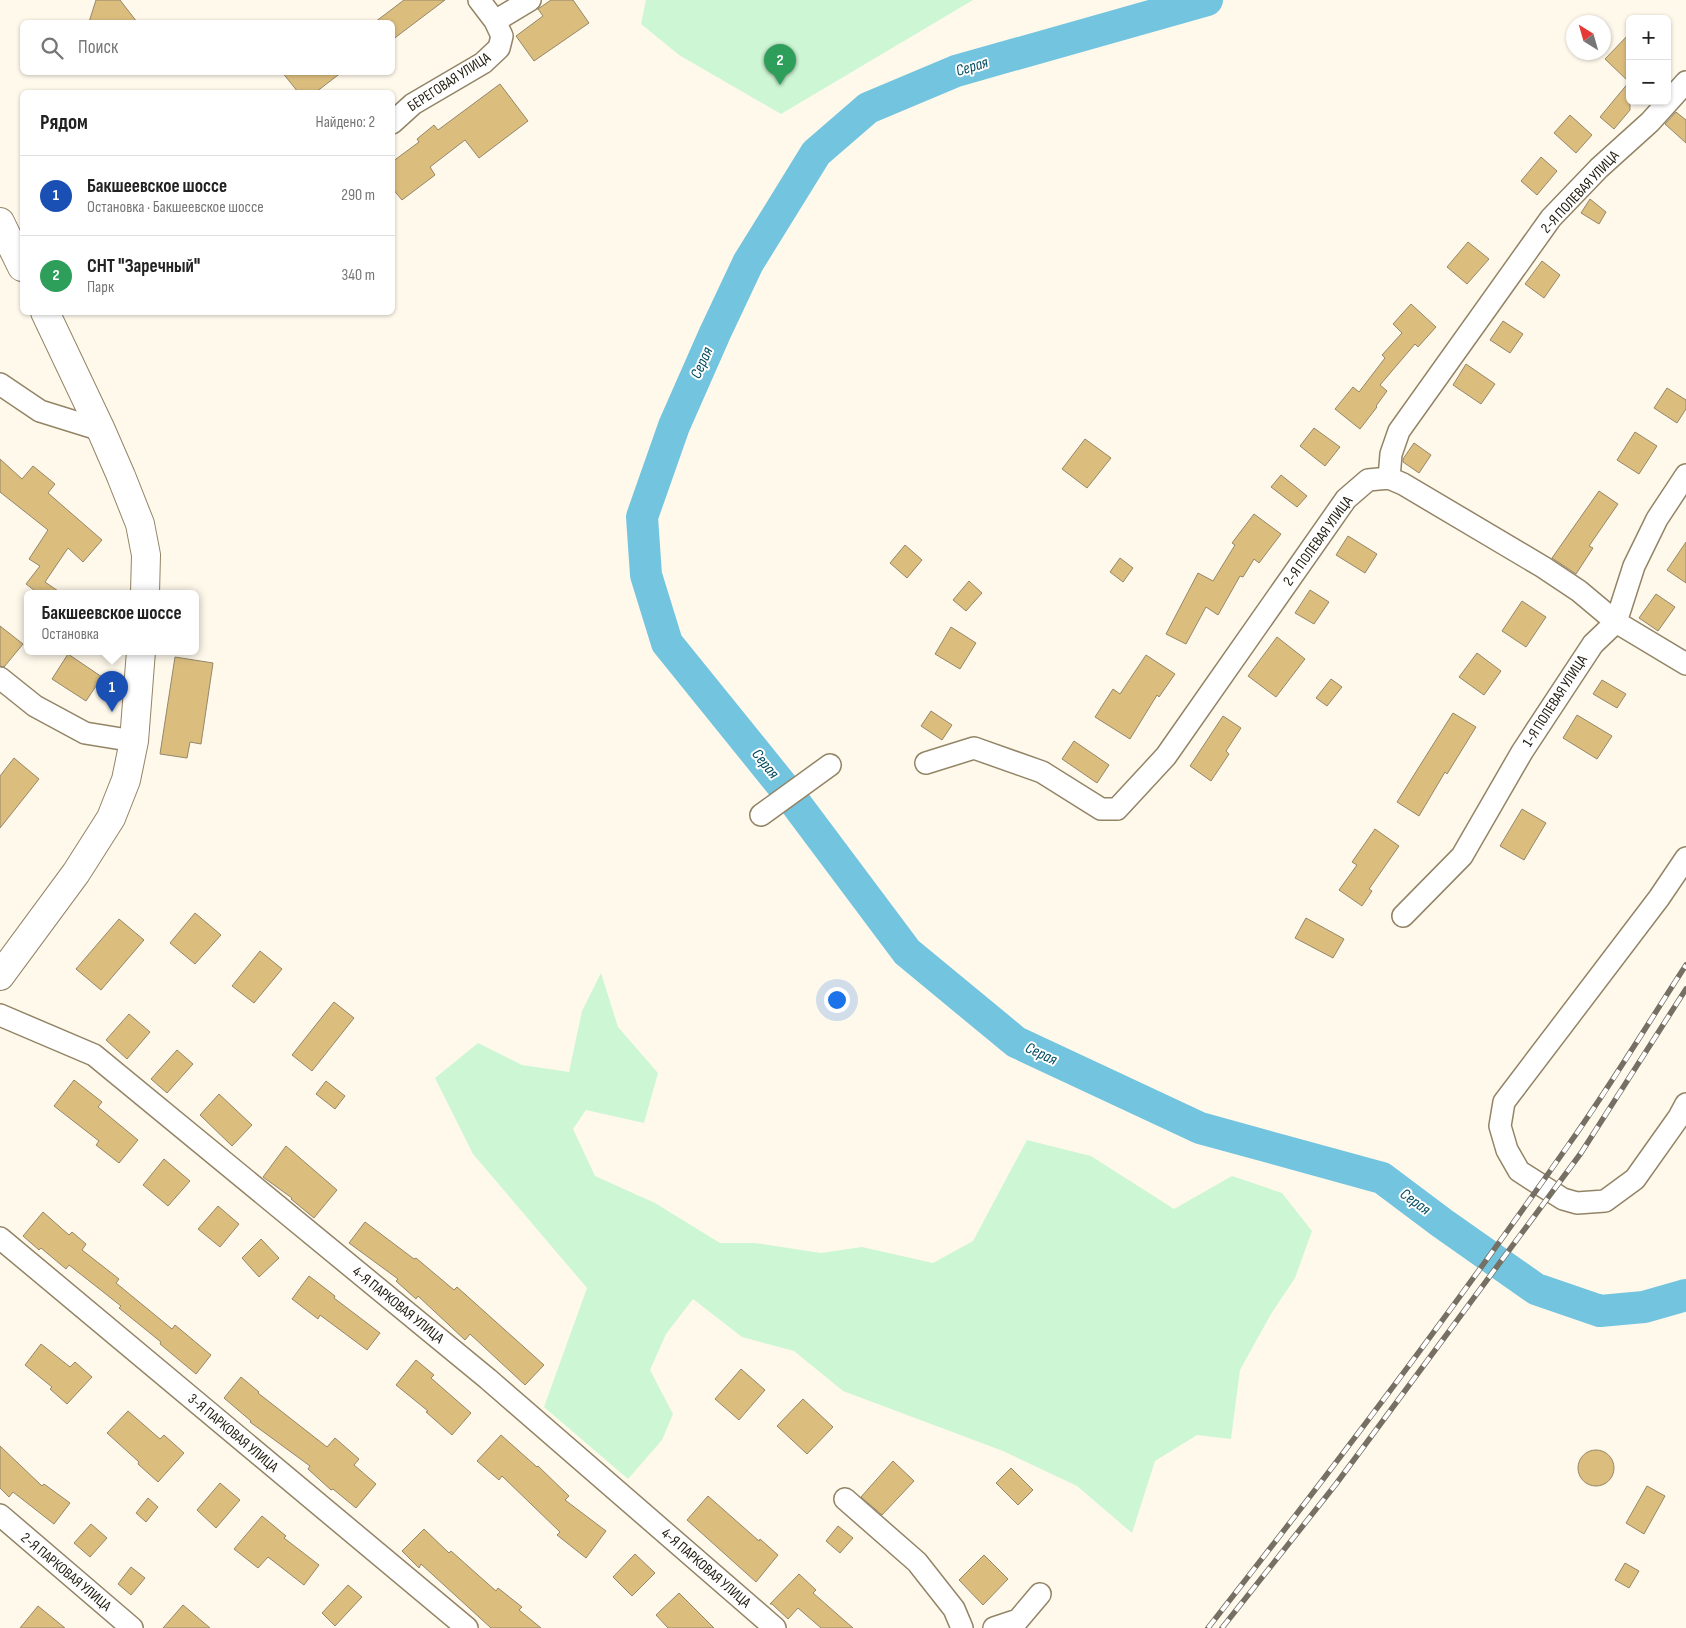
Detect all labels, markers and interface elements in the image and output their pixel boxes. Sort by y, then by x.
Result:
north arrow [1566,15,1611,60]
map controls [1626,15,1671,105]
button: + [1626,15,1671,60]
search box [20,20,395,75]
icon: search [38,34,66,62]
text: Поиск [78,36,118,59]
pin: 2 [764,44,796,85]
street label: БЕРЕГОВАЯ УЛИЦА [404,48,495,116]
water label: Серая [954,53,991,81]
button: − [1626,60,1671,105]
text: Рядом [40,110,88,135]
text: Найдено: 2 [316,113,375,132]
street label: 2-Я ПОЛЕВАЯ УЛИЦА [1537,146,1624,237]
text: Бакшеевское шоссе [87,175,227,198]
text: 1 [53,186,59,205]
text: 290 m [341,186,375,205]
text: Остановка · Бакшеевское шоссе [87,198,264,217]
text: СНТ "Заречный" [87,255,200,278]
text: 2 [52,266,60,285]
text: 340 m [342,266,375,285]
text: Парк [87,278,114,297]
water label: Серая [687,343,718,382]
street label: 2-Я ПОЛЕВАЯ УЛИЦА [1279,492,1357,590]
popup [24,590,199,655]
text: Бакшеевское шоссе [41,602,182,625]
text: Остановка [41,625,99,644]
street label: 1-Я ПОЛЕВАЯ УЛИЦА [1518,651,1592,750]
pin: 1 [96,671,128,712]
water label: Серая [747,745,783,783]
your location [824,987,850,1013]
water label: Серая [1022,1038,1061,1070]
water label: Серая [1396,1185,1435,1220]
street label: 4-Я ПАРКОВАЯ УЛИЦА [348,1262,448,1348]
street label: 3-Я ПАРКОВАЯ УЛИЦА [184,1390,283,1477]
street label: 4-Я ПАРКОВАЯ УЛИЦА [657,1524,755,1612]
street label: 2-Я ПАРКОВАЯ УЛИЦА [17,1529,116,1616]

